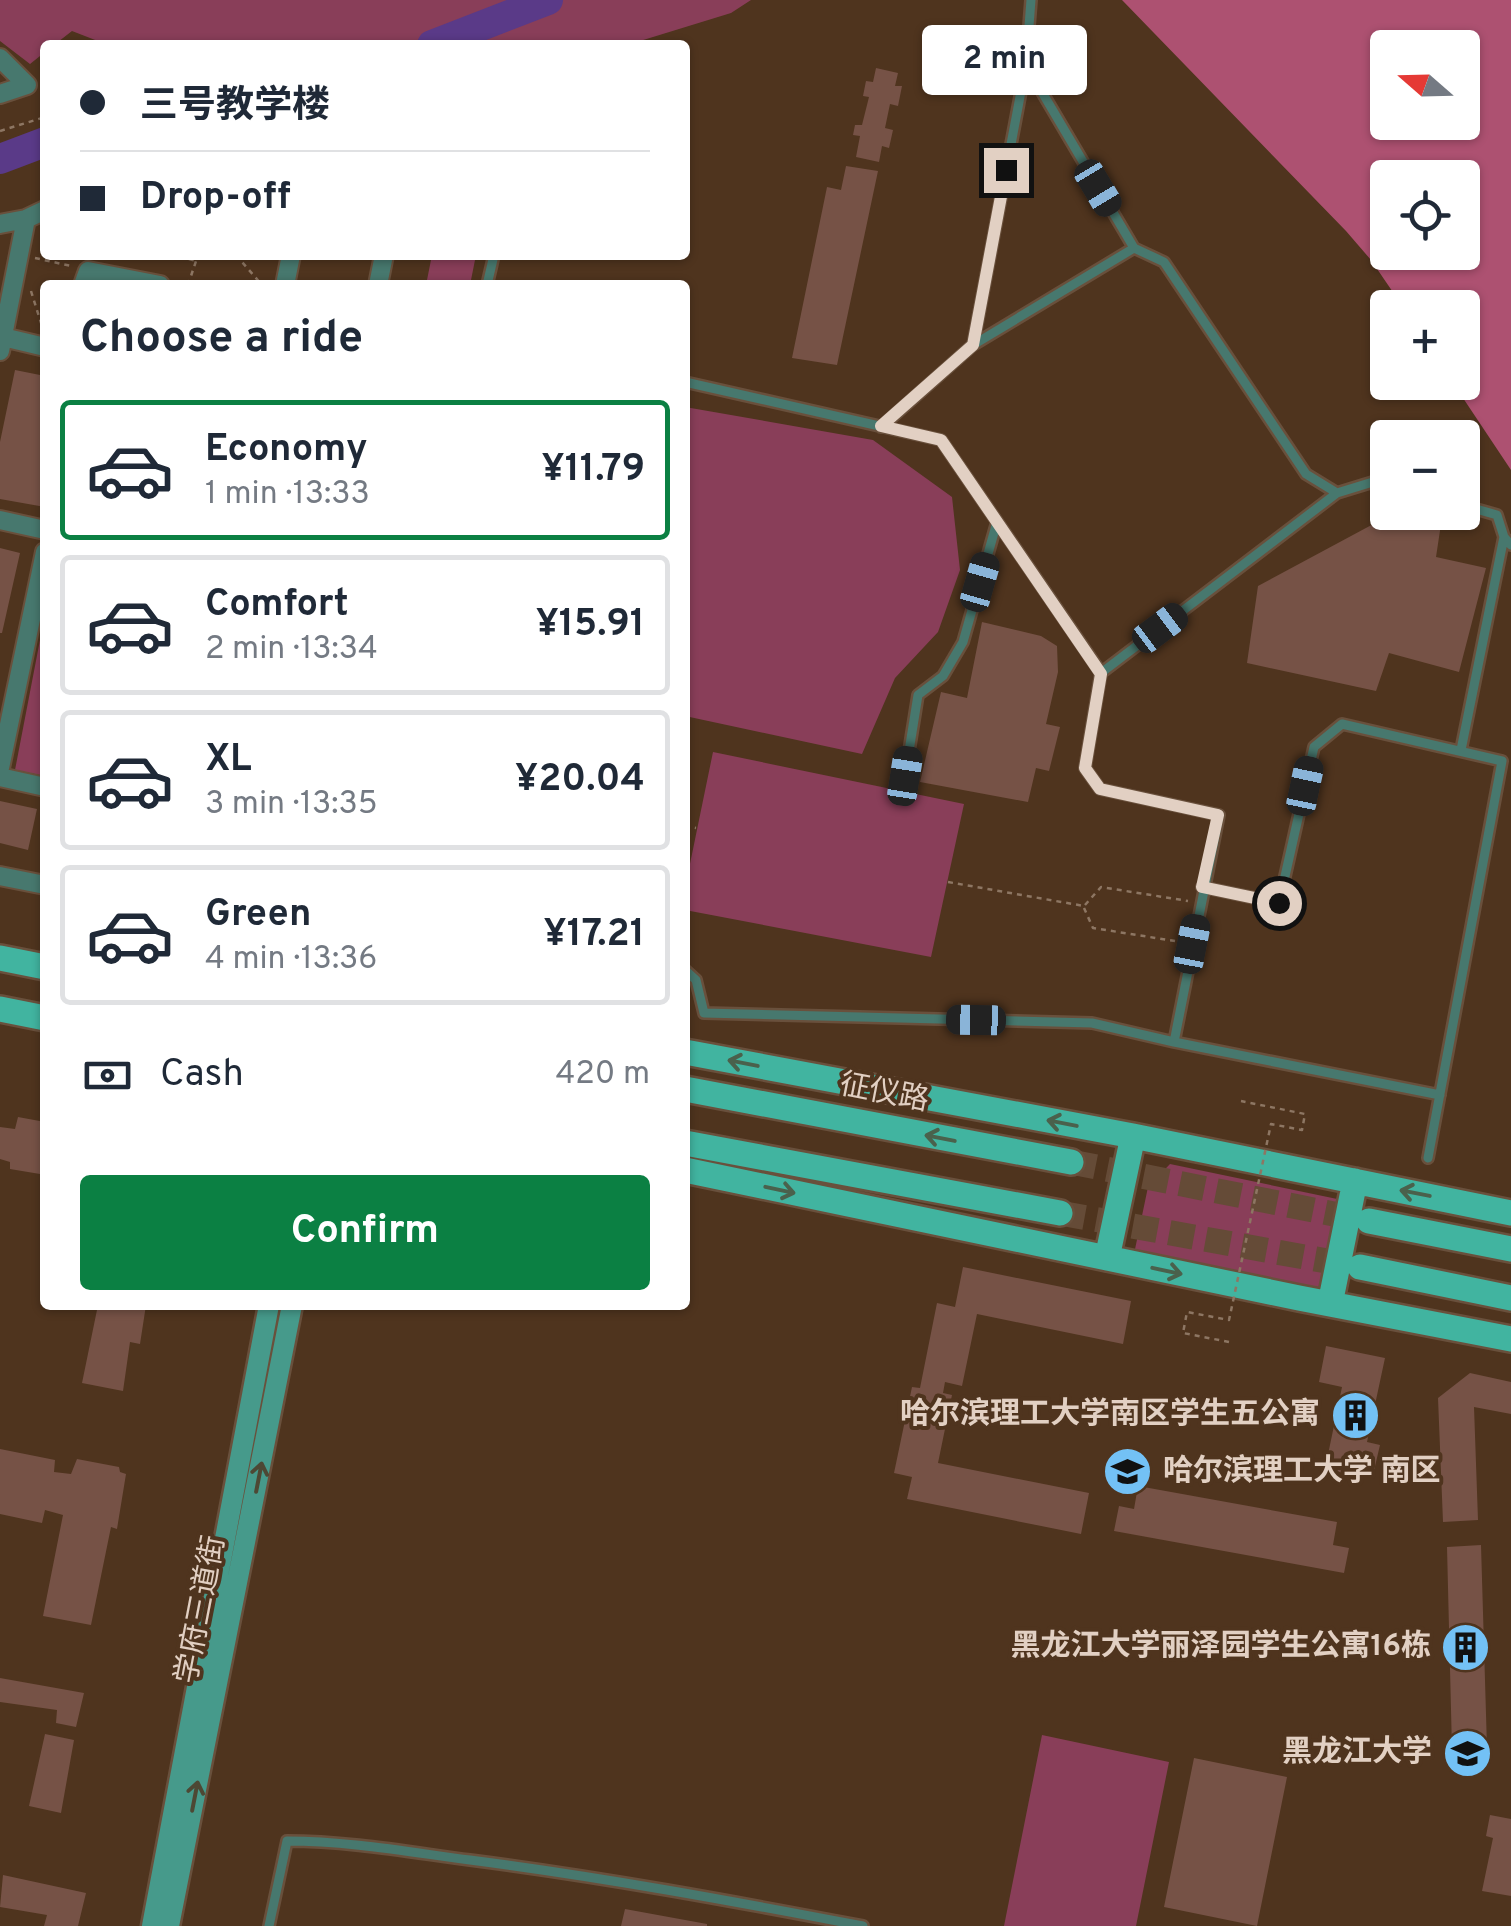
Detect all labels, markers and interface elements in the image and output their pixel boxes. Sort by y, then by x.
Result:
callout: 2 min [924,25,1088,95]
north arrow [1370,30,1480,140]
map controls [1370,30,1480,530]
text: 2 min [963,40,1046,80]
text: 三号教学楼 [140,83,330,132]
route end [984,148,1029,193]
car [1070,155,1126,221]
button: locate [1370,160,1480,270]
text: Drop-off [140,174,291,223]
button: + [1370,290,1480,400]
text: Choose a ride [80,311,363,368]
button: − [1370,420,1480,530]
icon: car [85,425,175,515]
text: Economy [205,426,367,475]
text: ¥11.79 [542,446,645,495]
text: 1 min · 13:33 [205,475,370,515]
car [957,549,1003,615]
icon: car [85,580,175,670]
text: Comfort [205,581,349,630]
car [1127,598,1193,658]
text: ¥15.91 [536,601,645,650]
text: 2 min · 13:34 [205,630,378,670]
icon: car [85,735,175,825]
text: XL [205,736,252,785]
car [885,744,925,808]
car [1284,754,1326,818]
text: ¥20.04 [515,756,645,805]
text: 3 min · 13:35 [205,785,378,825]
route start [1257,881,1302,926]
icon: car [85,890,175,980]
text: Green [205,891,311,940]
text: ¥17.21 [544,911,645,960]
car [1172,912,1212,976]
text: 4 min · 13:36 [205,940,377,980]
car [946,1004,1006,1036]
icon: cash [80,1048,135,1103]
text: Cash [160,1051,244,1100]
one-way arrow [727,1053,760,1072]
text: 420 m [555,1055,650,1095]
street label: 征仪路 [836,1067,932,1121]
one-way arrow [1047,1113,1079,1132]
one-way arrow [925,1127,957,1146]
button: Confirm [80,1175,650,1290]
one-way arrow [764,1182,796,1201]
one-way arrow [1400,1183,1432,1202]
one-way arrow [1150,1262,1182,1281]
building icon: 哈尔滨理工大学南区学生五公寓 [1329,1389,1381,1441]
place label: 哈尔滨理工大学南区学生五公寓 [900,1397,1320,1434]
school or university icon: 哈尔滨理工大学 南区 [1102,1446,1154,1498]
place label: 哈尔滨理工大学 南区 [1163,1454,1441,1491]
one-way arrow [250,1462,269,1494]
street label: 学府三道街 [170,1533,234,1687]
building icon: 黑龙江大学丽泽园学生公寓16栋 [1440,1621,1492,1673]
place label: 黑龙江大学丽泽园学生公寓16栋 [1011,1629,1431,1666]
school or university icon: 黑龙江大学 [1441,1727,1493,1779]
place label: 黑龙江大学 [1282,1735,1432,1772]
one-way arrow [186,1781,205,1813]

